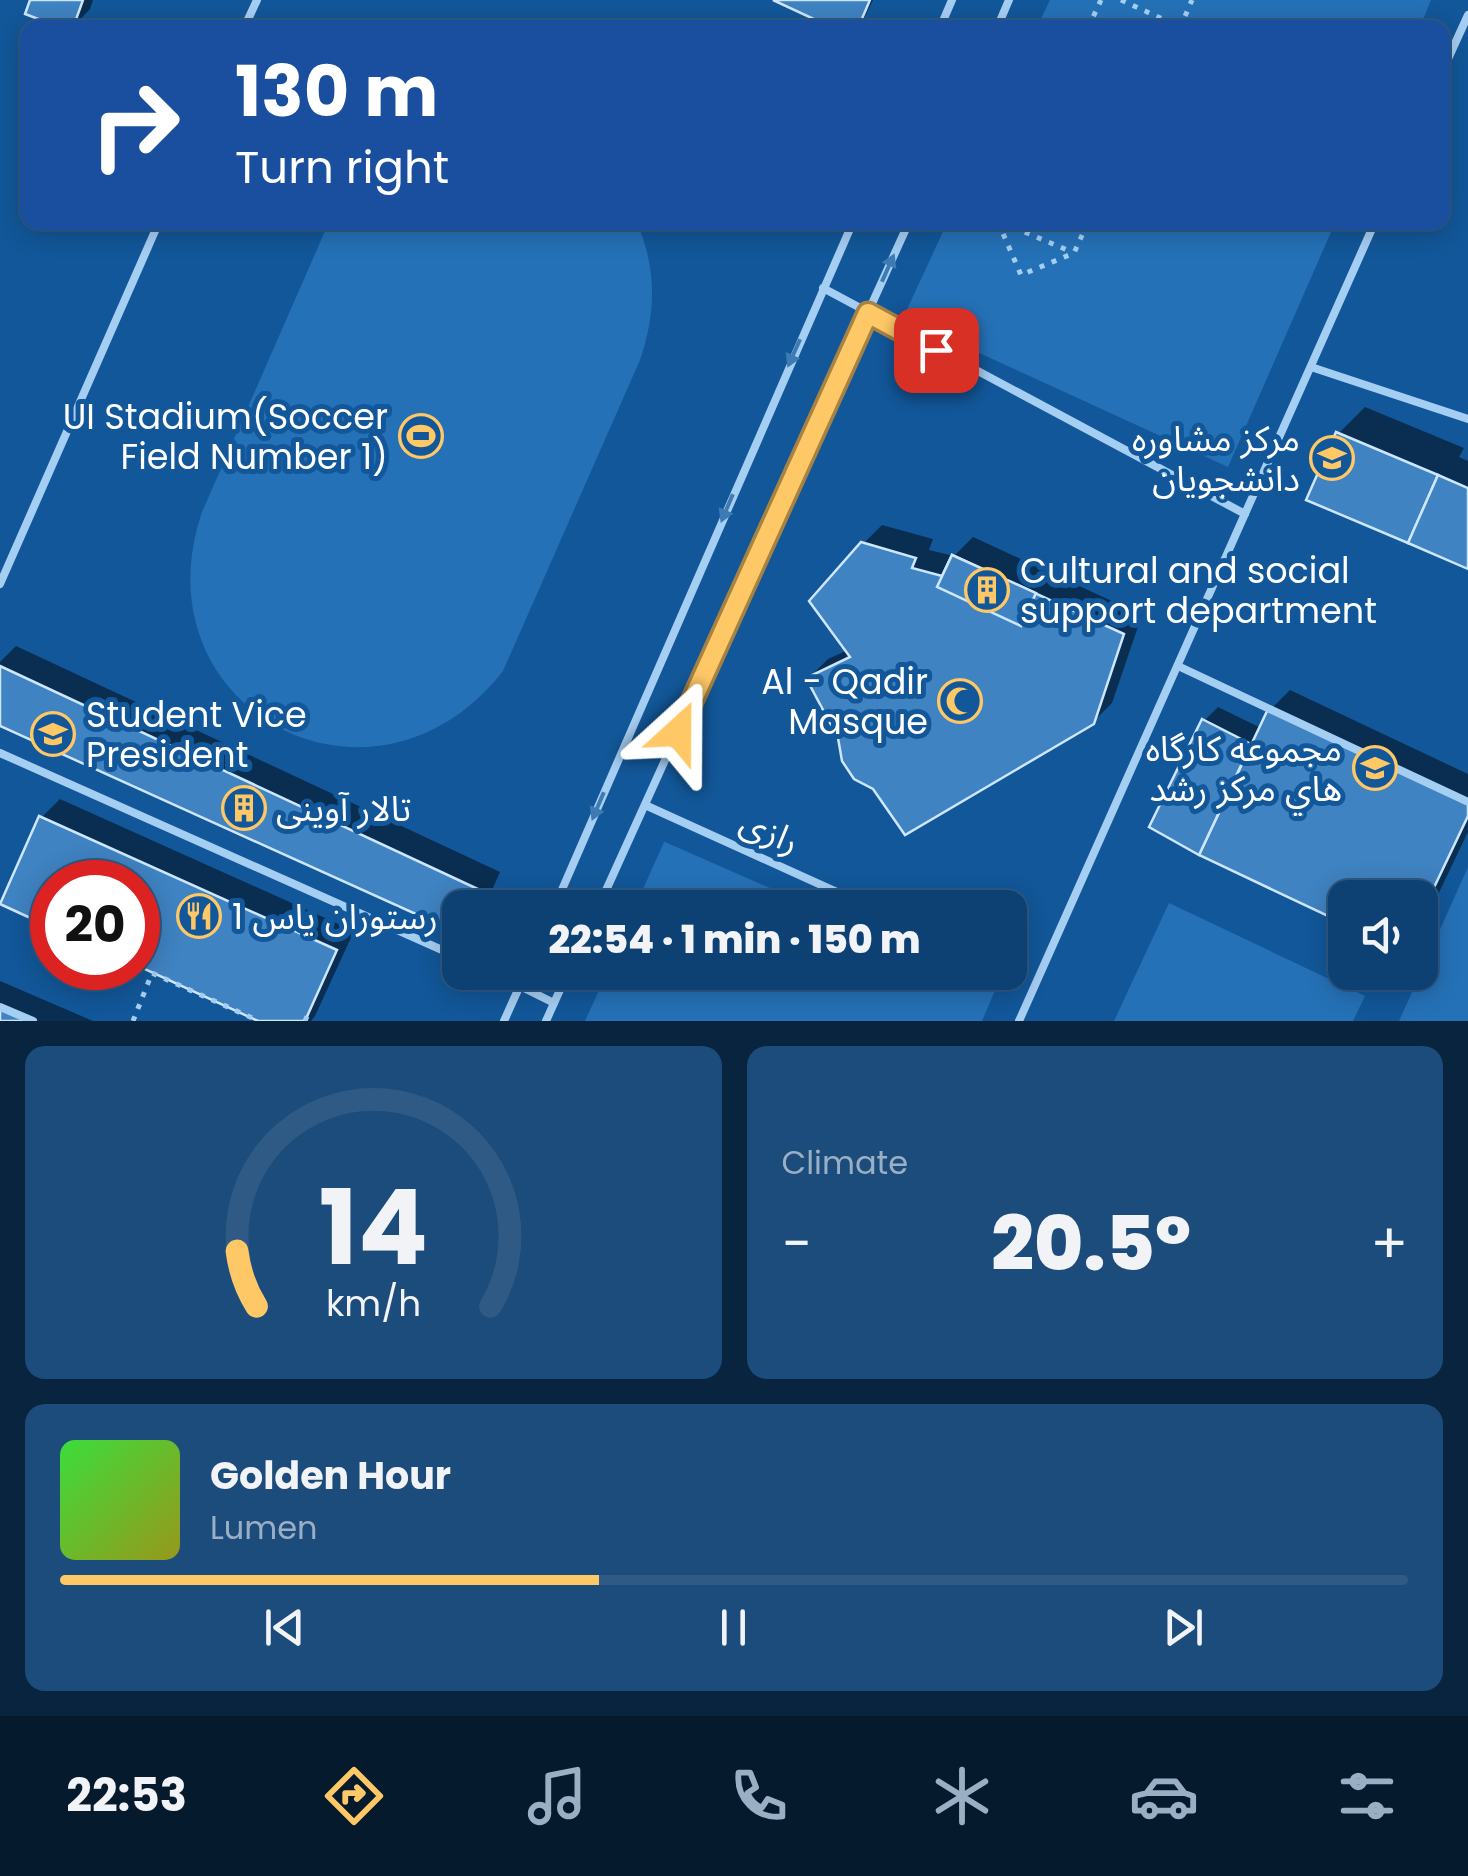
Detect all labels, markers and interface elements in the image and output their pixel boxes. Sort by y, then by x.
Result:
text: 130 m [235,42,438,141]
icon: right [70,60,200,190]
text: Turn right [235,136,449,199]
one-way arrow [880,253,896,283]
pin [894,308,979,393]
icon: arrive [909,323,964,378]
one-way arrow [786,338,802,368]
place label: UI Stadium(Soccer Field Number 1) [63,392,388,481]
sports icon: UI Stadium(Soccer Field Number 1) [398,413,444,459]
place label: مرکز مشاوره دانشجویان [1132,414,1300,503]
school or university icon: مرکز مشاوره دانشجویان [1309,435,1355,481]
one-way arrow [719,493,735,523]
place label: Cultural and social support department [1020,546,1377,635]
building icon: Cultural and social support department [964,567,1010,613]
place label: Al - Qadir Masque [761,657,928,746]
mosque icon: Al - Qadir Masque [937,678,983,724]
position arrow [626,680,730,784]
place label: Student Vice President [86,690,307,779]
school or university icon: Student Vice President [30,711,76,757]
place label: مجموعه کارگاه هاي مرکز رشد [1146,724,1342,816]
school or university icon: مجموعه کارگاه هاي مرکز رشد [1352,745,1398,791]
place label: تالار آوینی [276,784,411,833]
building icon: تالار آوینی [221,785,267,831]
one-way arrow [590,792,606,821]
street label: رازی [733,796,807,866]
speed limit sign: 20 [30,860,160,990]
map controls [1328,880,1438,990]
button: sound [1328,880,1438,990]
place label: رستوران یاس 1 [232,892,438,941]
restaurant icon: رستوران یاس 1 [176,893,222,939]
text: 22:54 · 1 min · 150 m [548,913,921,966]
text: Climate [782,1140,908,1185]
text: 14 [318,1155,428,1300]
text: 20.5° [991,1191,1191,1296]
text: − [782,1205,812,1282]
text: + [1370,1205,1408,1282]
text: km/h [326,1278,421,1329]
text: Golden Hour [210,1449,451,1502]
text: Lumen [210,1505,318,1550]
icon: previous [257,1600,312,1655]
icon: pause [706,1600,761,1655]
icon: next [1156,1600,1211,1655]
icon: directions [319,1761,389,1831]
icon: music [522,1761,592,1831]
icon: phone [724,1761,794,1831]
icon: climate [927,1761,997,1831]
icon: car [1129,1761,1199,1831]
icon: filters [1332,1761,1402,1831]
text: 22:53 [66,1764,187,1827]

